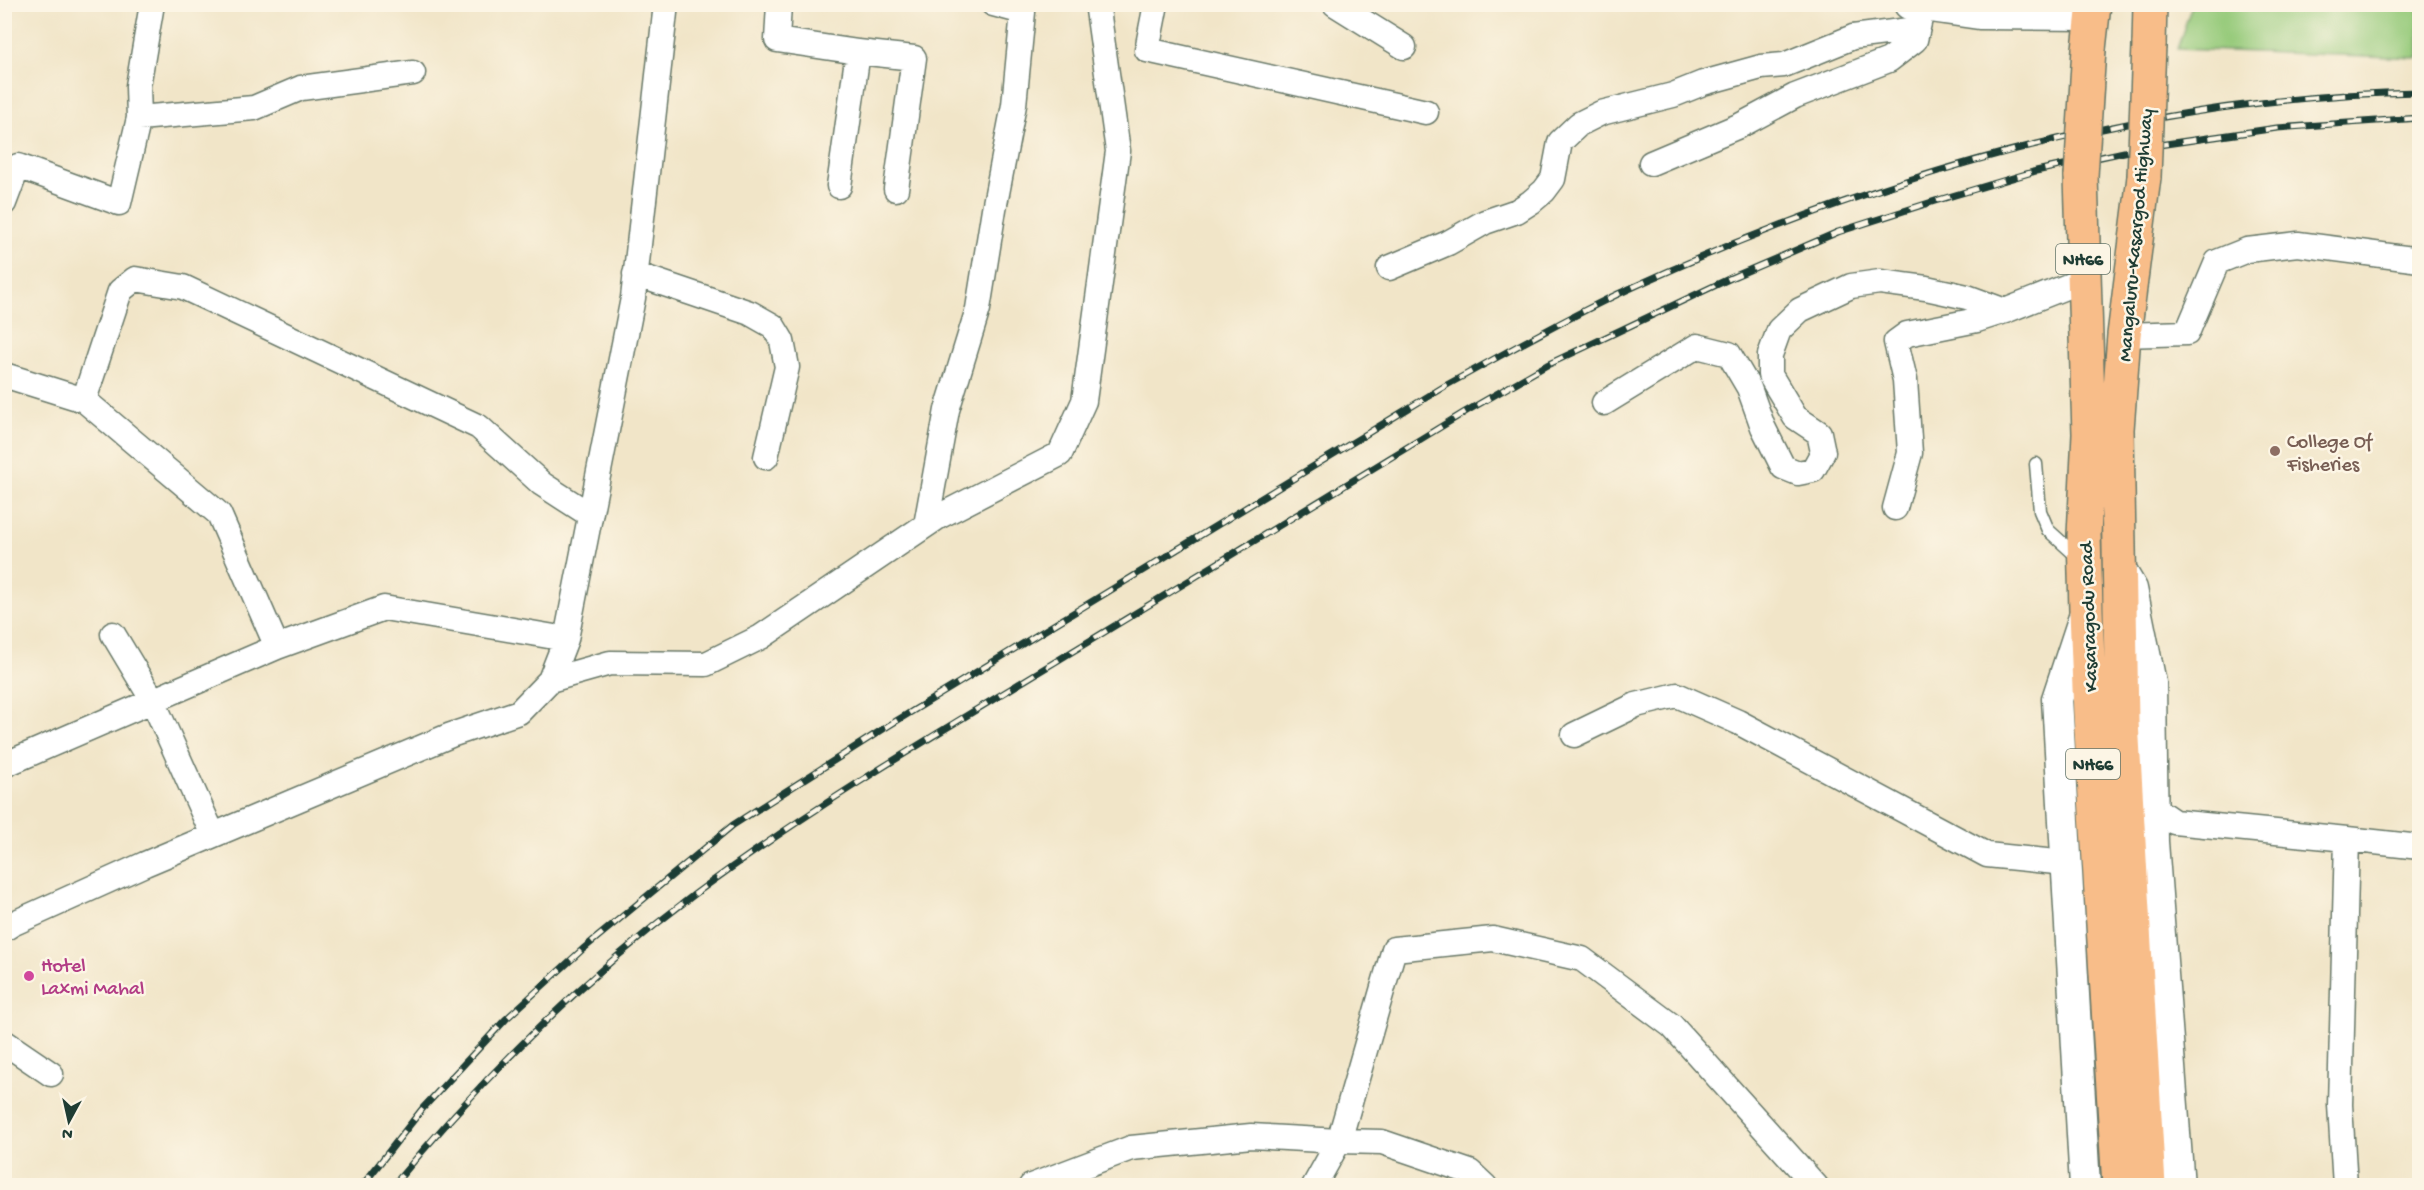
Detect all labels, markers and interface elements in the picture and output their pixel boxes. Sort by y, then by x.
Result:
street label: Mangaluru-Kasargod Highway [2115,108,2160,363]
road number: NH66 [2056,244,2110,274]
place label: College Of Fisheries [2286,432,2374,478]
marker: College Of Fisheries [2268,444,2282,458]
street label: Kasaragodu Road [2076,539,2105,692]
road number: NH66 [2066,749,2120,779]
place label: Hotel Laxmi Mahal [41,956,144,1002]
marker: Hotel Laxmi Mahal [22,969,36,983]
north arrow [39,1091,99,1151]
text: N [60,1122,74,1143]

